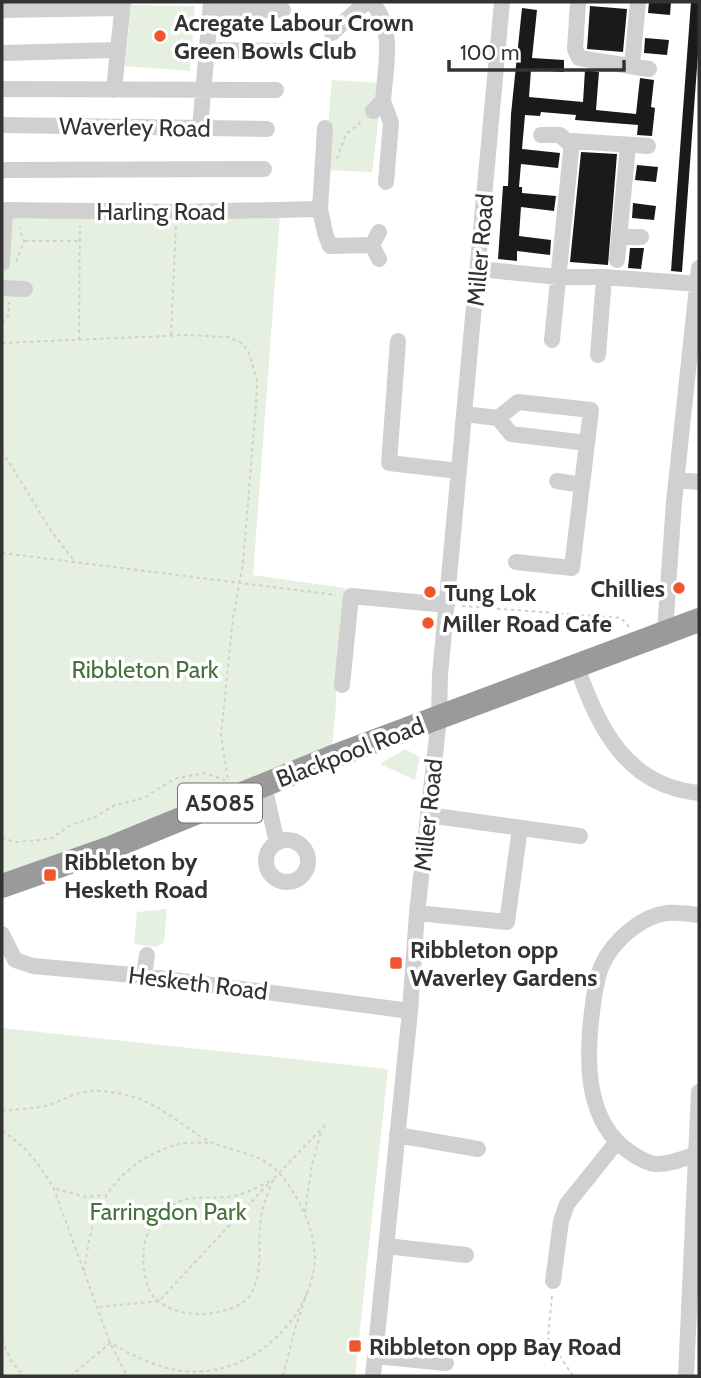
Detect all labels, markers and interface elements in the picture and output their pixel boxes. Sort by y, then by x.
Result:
place label: Acregate Labour Crown Green Bowls Club [174,8,414,65]
marker: Acregate Labour Crown Green Bowls Club [152,28,168,44]
scale bar [449,28,624,72]
text: 100 m [460,40,519,65]
street label: Waverley Road [59,111,211,143]
street label: Miller Road [461,193,499,307]
street label: Harling Road [96,197,226,226]
place label: Chillies [591,574,665,603]
place label: Tung Lok [444,578,537,607]
marker: Chillies [671,580,687,596]
marker: Tung Lok [422,584,438,600]
place label: Miller Road Cafe [442,609,612,638]
marker: Miller Road Cafe [420,615,436,631]
park label: Ribbleton Park [71,655,219,684]
street label: Blackpool Road [272,711,428,793]
street label: Miller Road [408,757,448,873]
road number: A5085 [178,783,262,822]
place label: Ribbleton by Hesketh Road [64,847,208,904]
marker: Ribbleton by Hesketh Road [42,867,58,883]
place label: Ribbleton opp Waverley Gardens [410,935,597,992]
marker: Ribbleton opp Waverley Gardens [388,955,404,971]
street label: Hesketh Road [127,960,269,1006]
park label: Farringdon Park [90,1197,247,1226]
place label: Ribbleton opp Bay Road [369,1332,621,1361]
marker: Ribbleton opp Bay Road [347,1338,363,1354]

